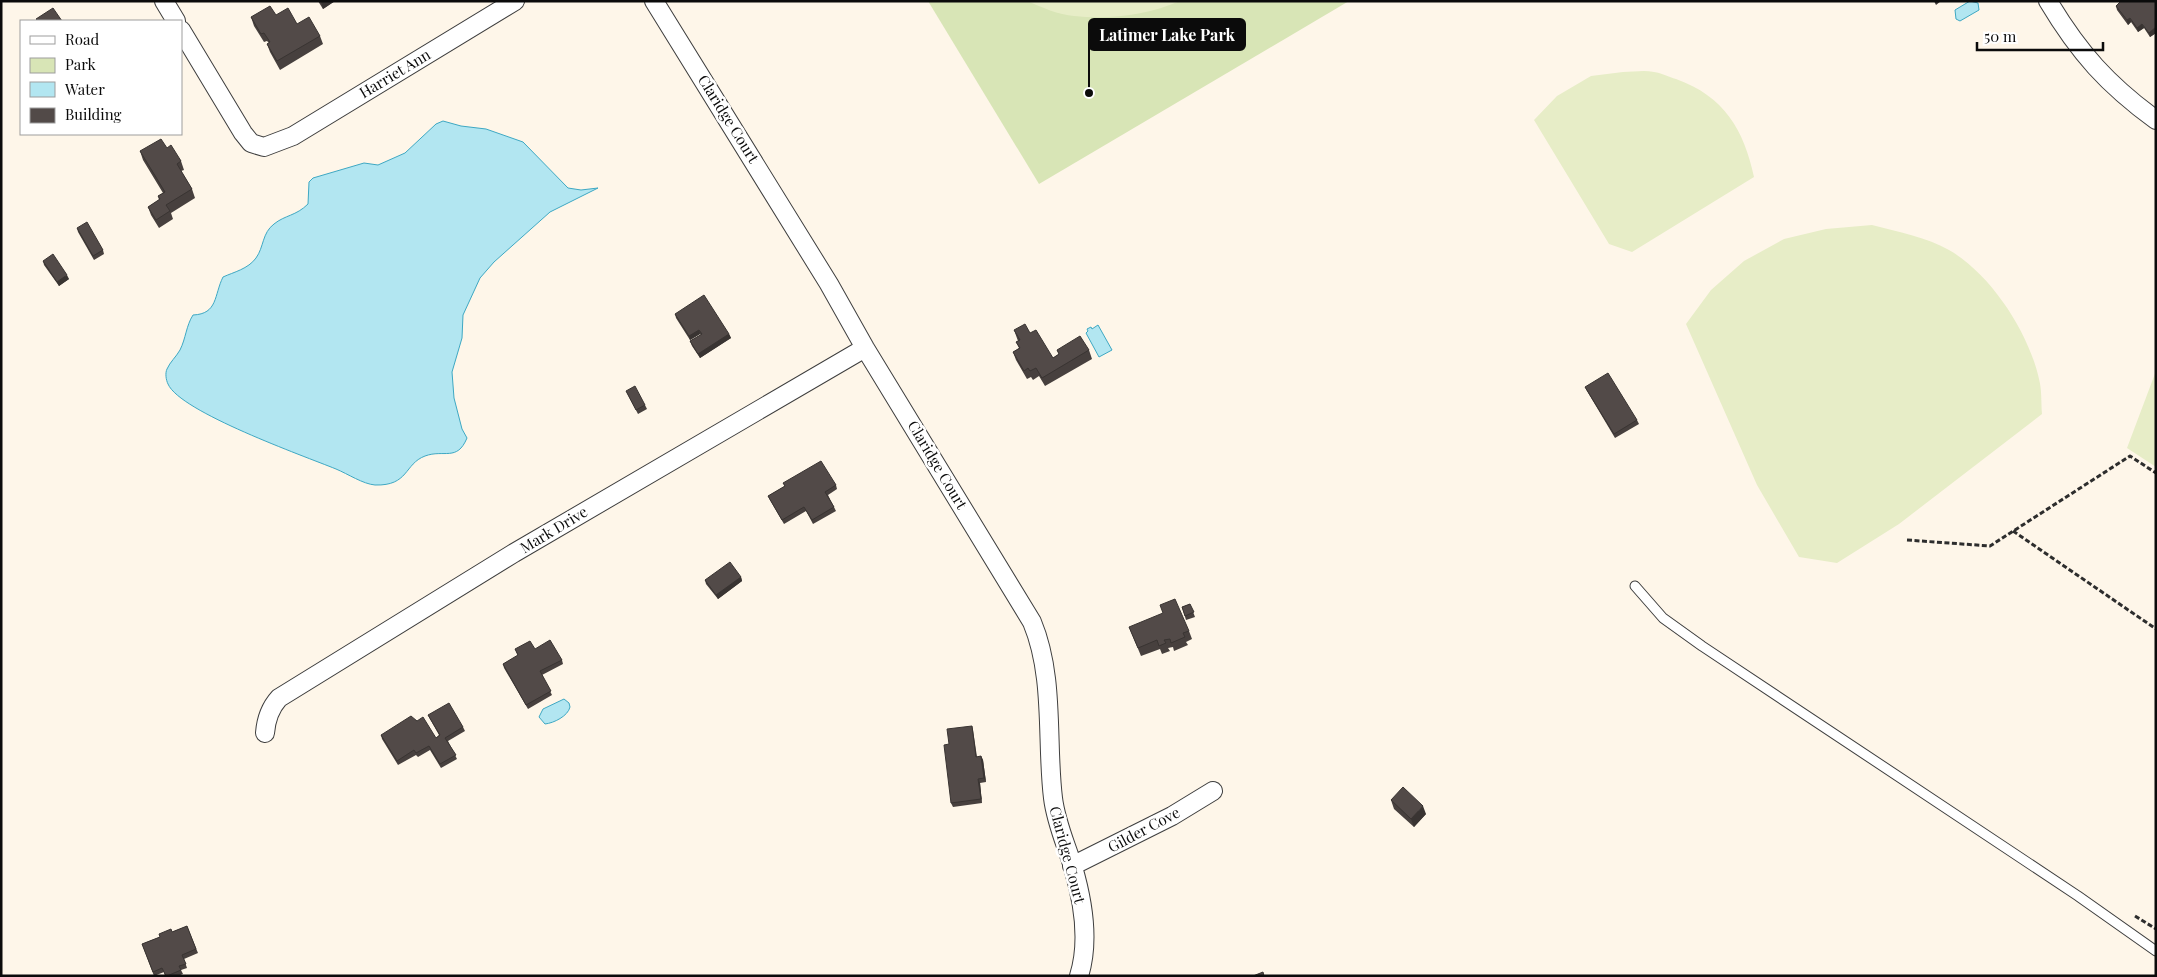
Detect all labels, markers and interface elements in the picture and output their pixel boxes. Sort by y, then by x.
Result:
callout: Latimer Lake Park [1089,19,1245,50]
legend [20,20,182,135]
scale bar [1977,20,2103,52]
text: Latimer Lake Park [1099,24,1235,45]
text: 50 m [1984,26,2017,46]
text: Road [65,29,99,49]
street label: Harriet Ann [355,44,434,102]
text: Park [65,54,97,74]
street label: Claridge Court [694,71,764,167]
text: Water [64,79,105,99]
text: Building [65,104,122,124]
street label: Claridge Court [903,416,973,513]
street label: Mark Drive [516,501,591,557]
street label: Gilder Cove [1104,802,1183,856]
street label: Claridge Court [1045,804,1091,906]

